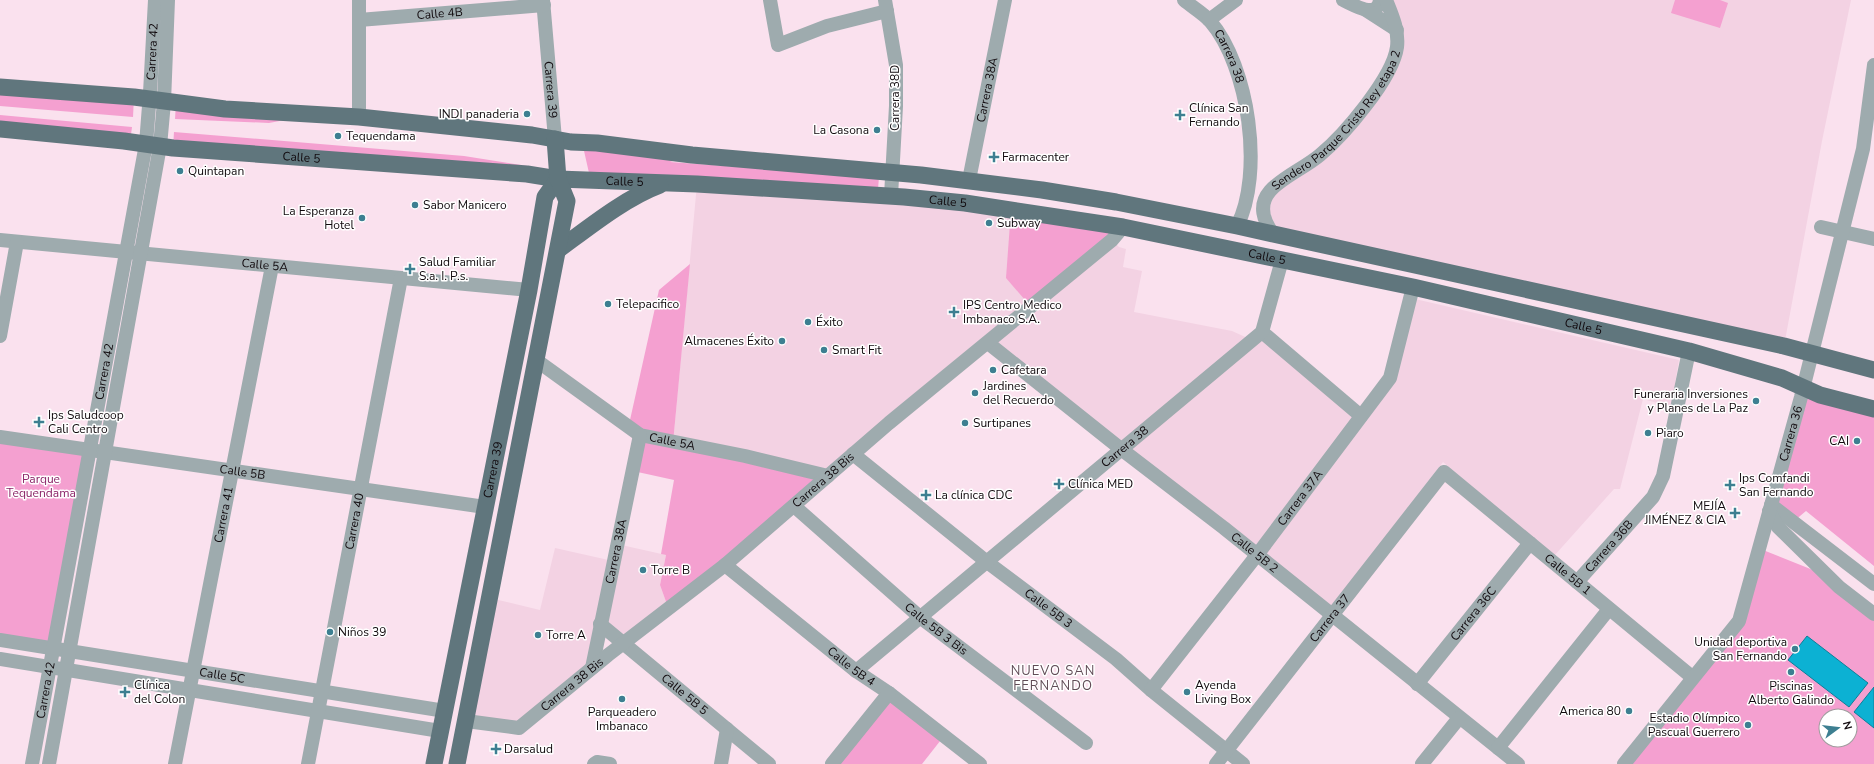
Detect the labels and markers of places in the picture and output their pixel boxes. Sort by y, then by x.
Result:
place label: Clínica San Fernando [1189,100,1249,130]
place label: INDI panaderia [439,106,519,122]
marker: INDI panaderia [522,109,532,119]
marker: Clínica San Fernando [1174,109,1186,121]
place label: La Casona [813,122,869,138]
marker: La Casona [872,125,882,135]
place label: Tequendama [346,128,416,144]
marker: Tequendama [333,131,343,141]
place label: Farmacenter [1002,149,1070,165]
marker: Farmacenter [989,152,999,162]
place label: Quintapan [188,163,244,179]
marker: Quintapan [175,166,185,176]
place label: Sabor Manicero [423,197,507,213]
marker: Sabor Manicero [410,200,420,210]
place label: La Esperanza Hotel [283,203,354,233]
marker: La Esperanza Hotel [357,213,367,223]
place label: Subway [997,215,1041,231]
marker: Subway [984,218,994,228]
place label: Salud Familiar S.a. I. P.s. [419,254,497,284]
marker: Salud Familiar S.a. I. P.s. [404,263,416,275]
place label: Telepacifico [616,296,679,312]
place label: IPS Centro Medico Imbanaco S.A. [963,297,1062,327]
marker: Telepacifico [603,299,613,309]
marker: IPS Centro Medico Imbanaco S.A. [948,306,960,318]
place label: Éxito [816,314,843,330]
marker: Éxito [803,317,813,327]
place label: Almacenes Éxito [684,333,774,349]
marker: Almacenes Éxito [777,336,787,346]
place label: Smart Fit [832,342,882,358]
marker: Smart Fit [819,345,829,355]
place label: Cafetara [1001,362,1047,378]
marker: Cafetara [988,365,998,375]
place label: Jardines del Recuerdo [982,378,1054,408]
place label: Funeraria Inversiones y Planes de La Paz [1634,386,1748,416]
marker: Jardines del Recuerdo [970,388,980,398]
marker: Funeraria Inversiones y Planes de La Paz [1751,396,1761,406]
place label: Ips Saludcoop Cali Centro [48,407,124,437]
place label: Surtipanes [973,415,1031,431]
marker: Ips Saludcoop Cali Centro [33,416,45,428]
marker: Surtipanes [960,418,970,428]
place label: Piaro [1656,425,1684,441]
marker: Piaro [1643,428,1653,438]
place label: CAI [1829,433,1849,449]
marker: CAI [1852,436,1862,446]
place label: Ips Comfandi San Fernando [1739,470,1814,500]
place label: Clínica MED [1068,476,1133,492]
marker: Clínica MED [1053,478,1065,490]
marker: Ips Comfandi San Fernando [1724,479,1736,491]
place label: La clínica CDC [935,487,1012,503]
marker: La clínica CDC [920,489,932,501]
place label: MEJÍA JIMÉNEZ & CIA [1643,498,1726,528]
marker: MEJÍA JIMÉNEZ & CIA [1729,507,1741,519]
place label: Torre B [651,562,690,578]
marker: Torre B [638,565,648,575]
place label: Niños 39 [338,624,386,640]
marker: Niños 39 [325,627,335,637]
place label: Torre A [546,627,586,643]
marker: Torre A [533,630,543,640]
place label: Unidad deportiva San Fernando [1694,634,1787,664]
marker: Unidad deportiva San Fernando [1790,644,1800,654]
marker: Piscinas Alberto Galindo [1786,667,1796,677]
place label: Clínica del Colon [134,677,185,707]
place label: Ayenda Living Box [1195,677,1252,707]
place label: Piscinas Alberto Galindo [1748,678,1834,708]
marker: Clínica del Colon [119,686,131,698]
marker: Ayenda Living Box [1182,687,1192,697]
marker: Parqueadero Imbanaco [617,694,627,704]
place label: America 80 [1559,703,1621,719]
place label: Parqueadero Imbanaco [588,704,657,734]
marker: America 80 [1624,706,1634,716]
place label: Estadio Olímpico Pascual Guerrero [1648,710,1740,740]
marker: Estadio Olímpico Pascual Guerrero [1743,720,1753,730]
place label: Darsalud [504,741,553,757]
marker: Darsalud [491,744,501,754]

